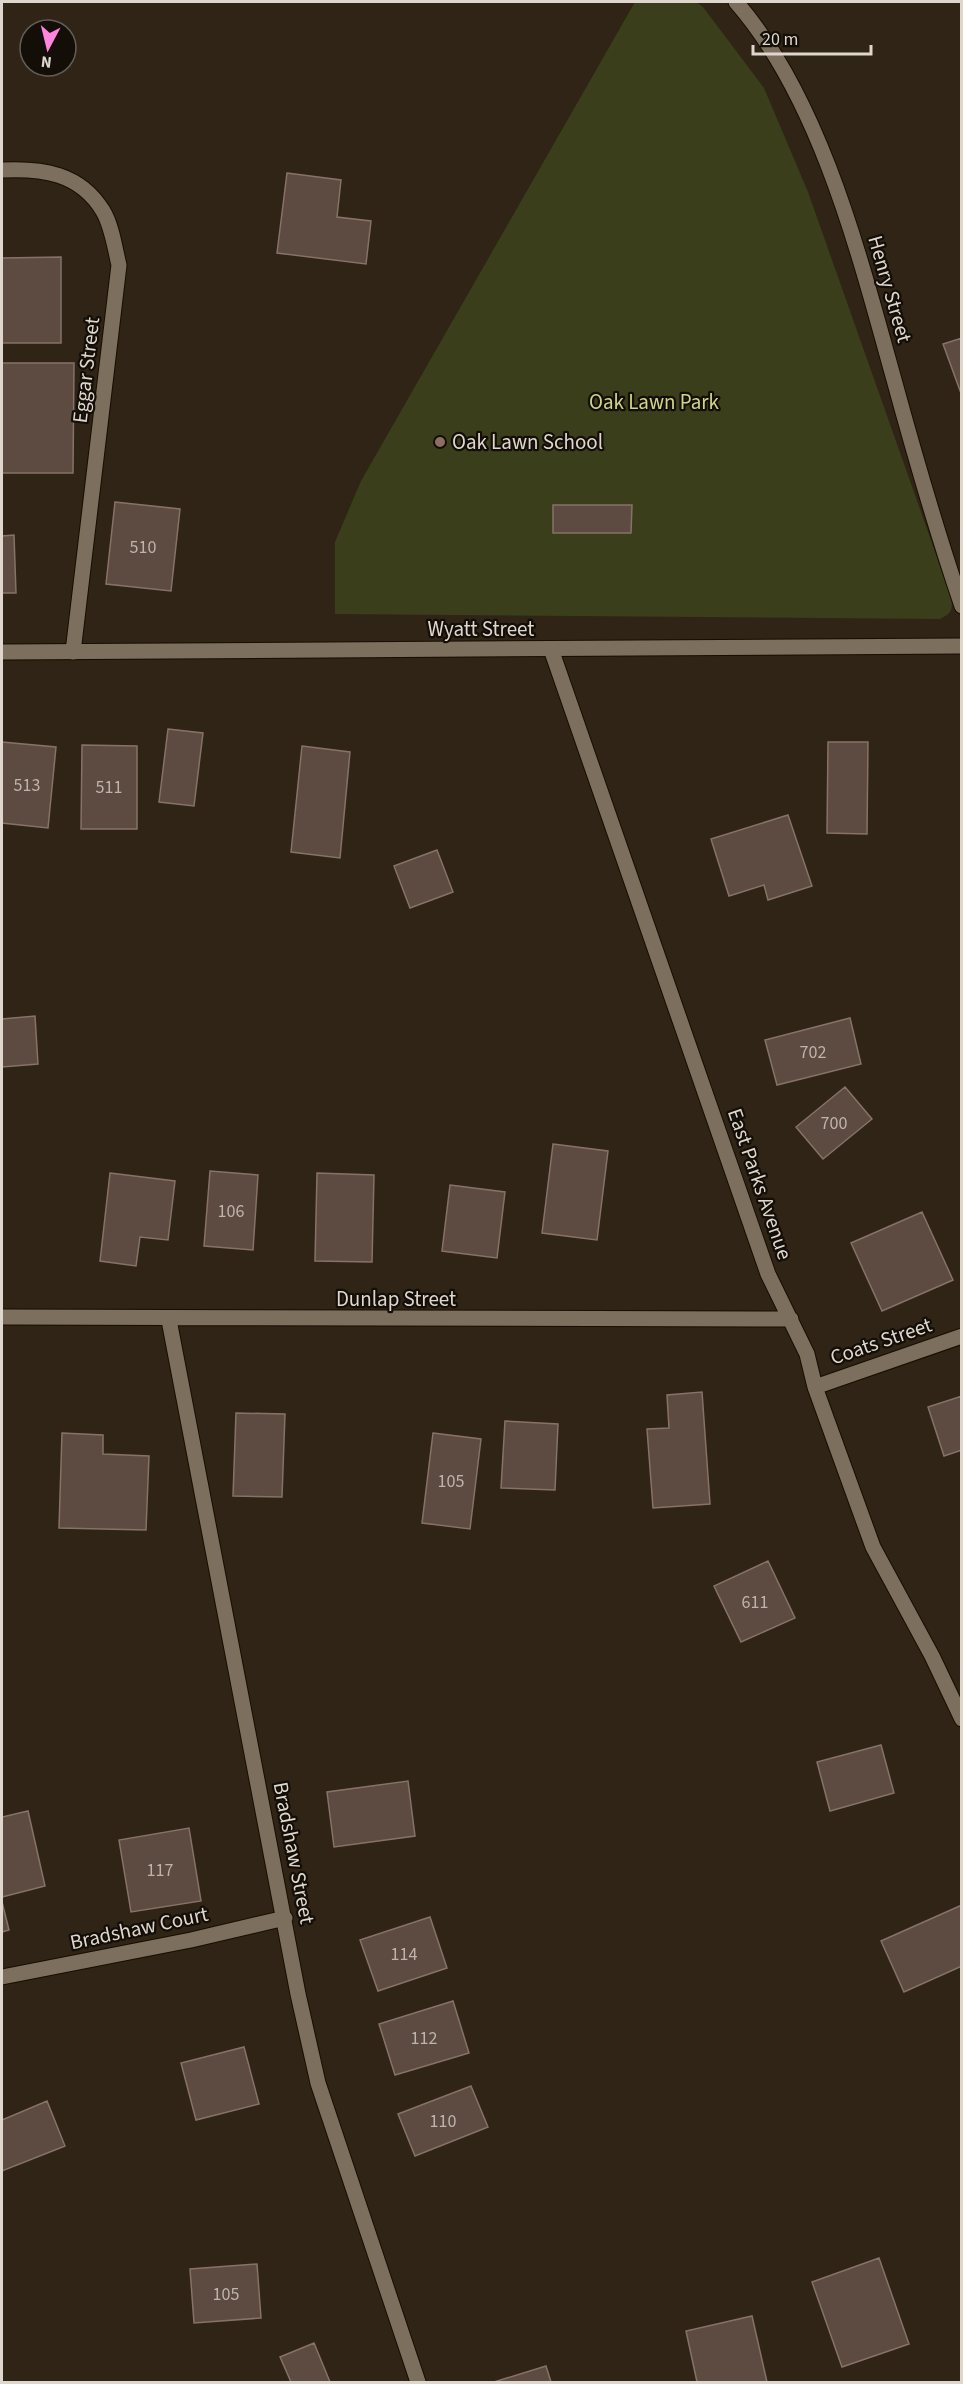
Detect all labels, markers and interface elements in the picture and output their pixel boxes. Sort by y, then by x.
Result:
north arrow [18,18,78,78]
scale bar [753,18,872,56]
text: 20 m [762,27,798,52]
text: N [40,50,53,73]
street label: Henry Street [860,232,920,346]
street label: Eggar Street [65,315,107,425]
park label: Oak Lawn Park [589,387,720,417]
place label: Oak Lawn School [452,427,603,457]
marker: Oak Lawn School [433,435,447,449]
house number: 510 [130,535,156,560]
street label: Wyatt Street [428,614,534,644]
house number: 513 [14,773,40,798]
house number: 511 [96,775,122,800]
house number: 702 [800,1040,826,1065]
street label: East Parks Avenue [720,1104,800,1264]
house number: 700 [821,1111,847,1136]
house number: 106 [218,1199,244,1224]
street label: Dunlap Street [336,1284,456,1314]
street label: Coats Street [826,1310,936,1372]
house number: 105 [438,1469,464,1494]
house number: 611 [742,1590,768,1615]
street label: Bradshaw Street [266,1779,322,1927]
house number: 117 [147,1858,173,1883]
street label: Bradshaw Court [67,1899,211,1957]
house number: 114 [391,1942,417,1967]
house number: 112 [411,2026,437,2051]
house number: 110 [430,2109,456,2134]
house number: 105 [213,2282,239,2307]

